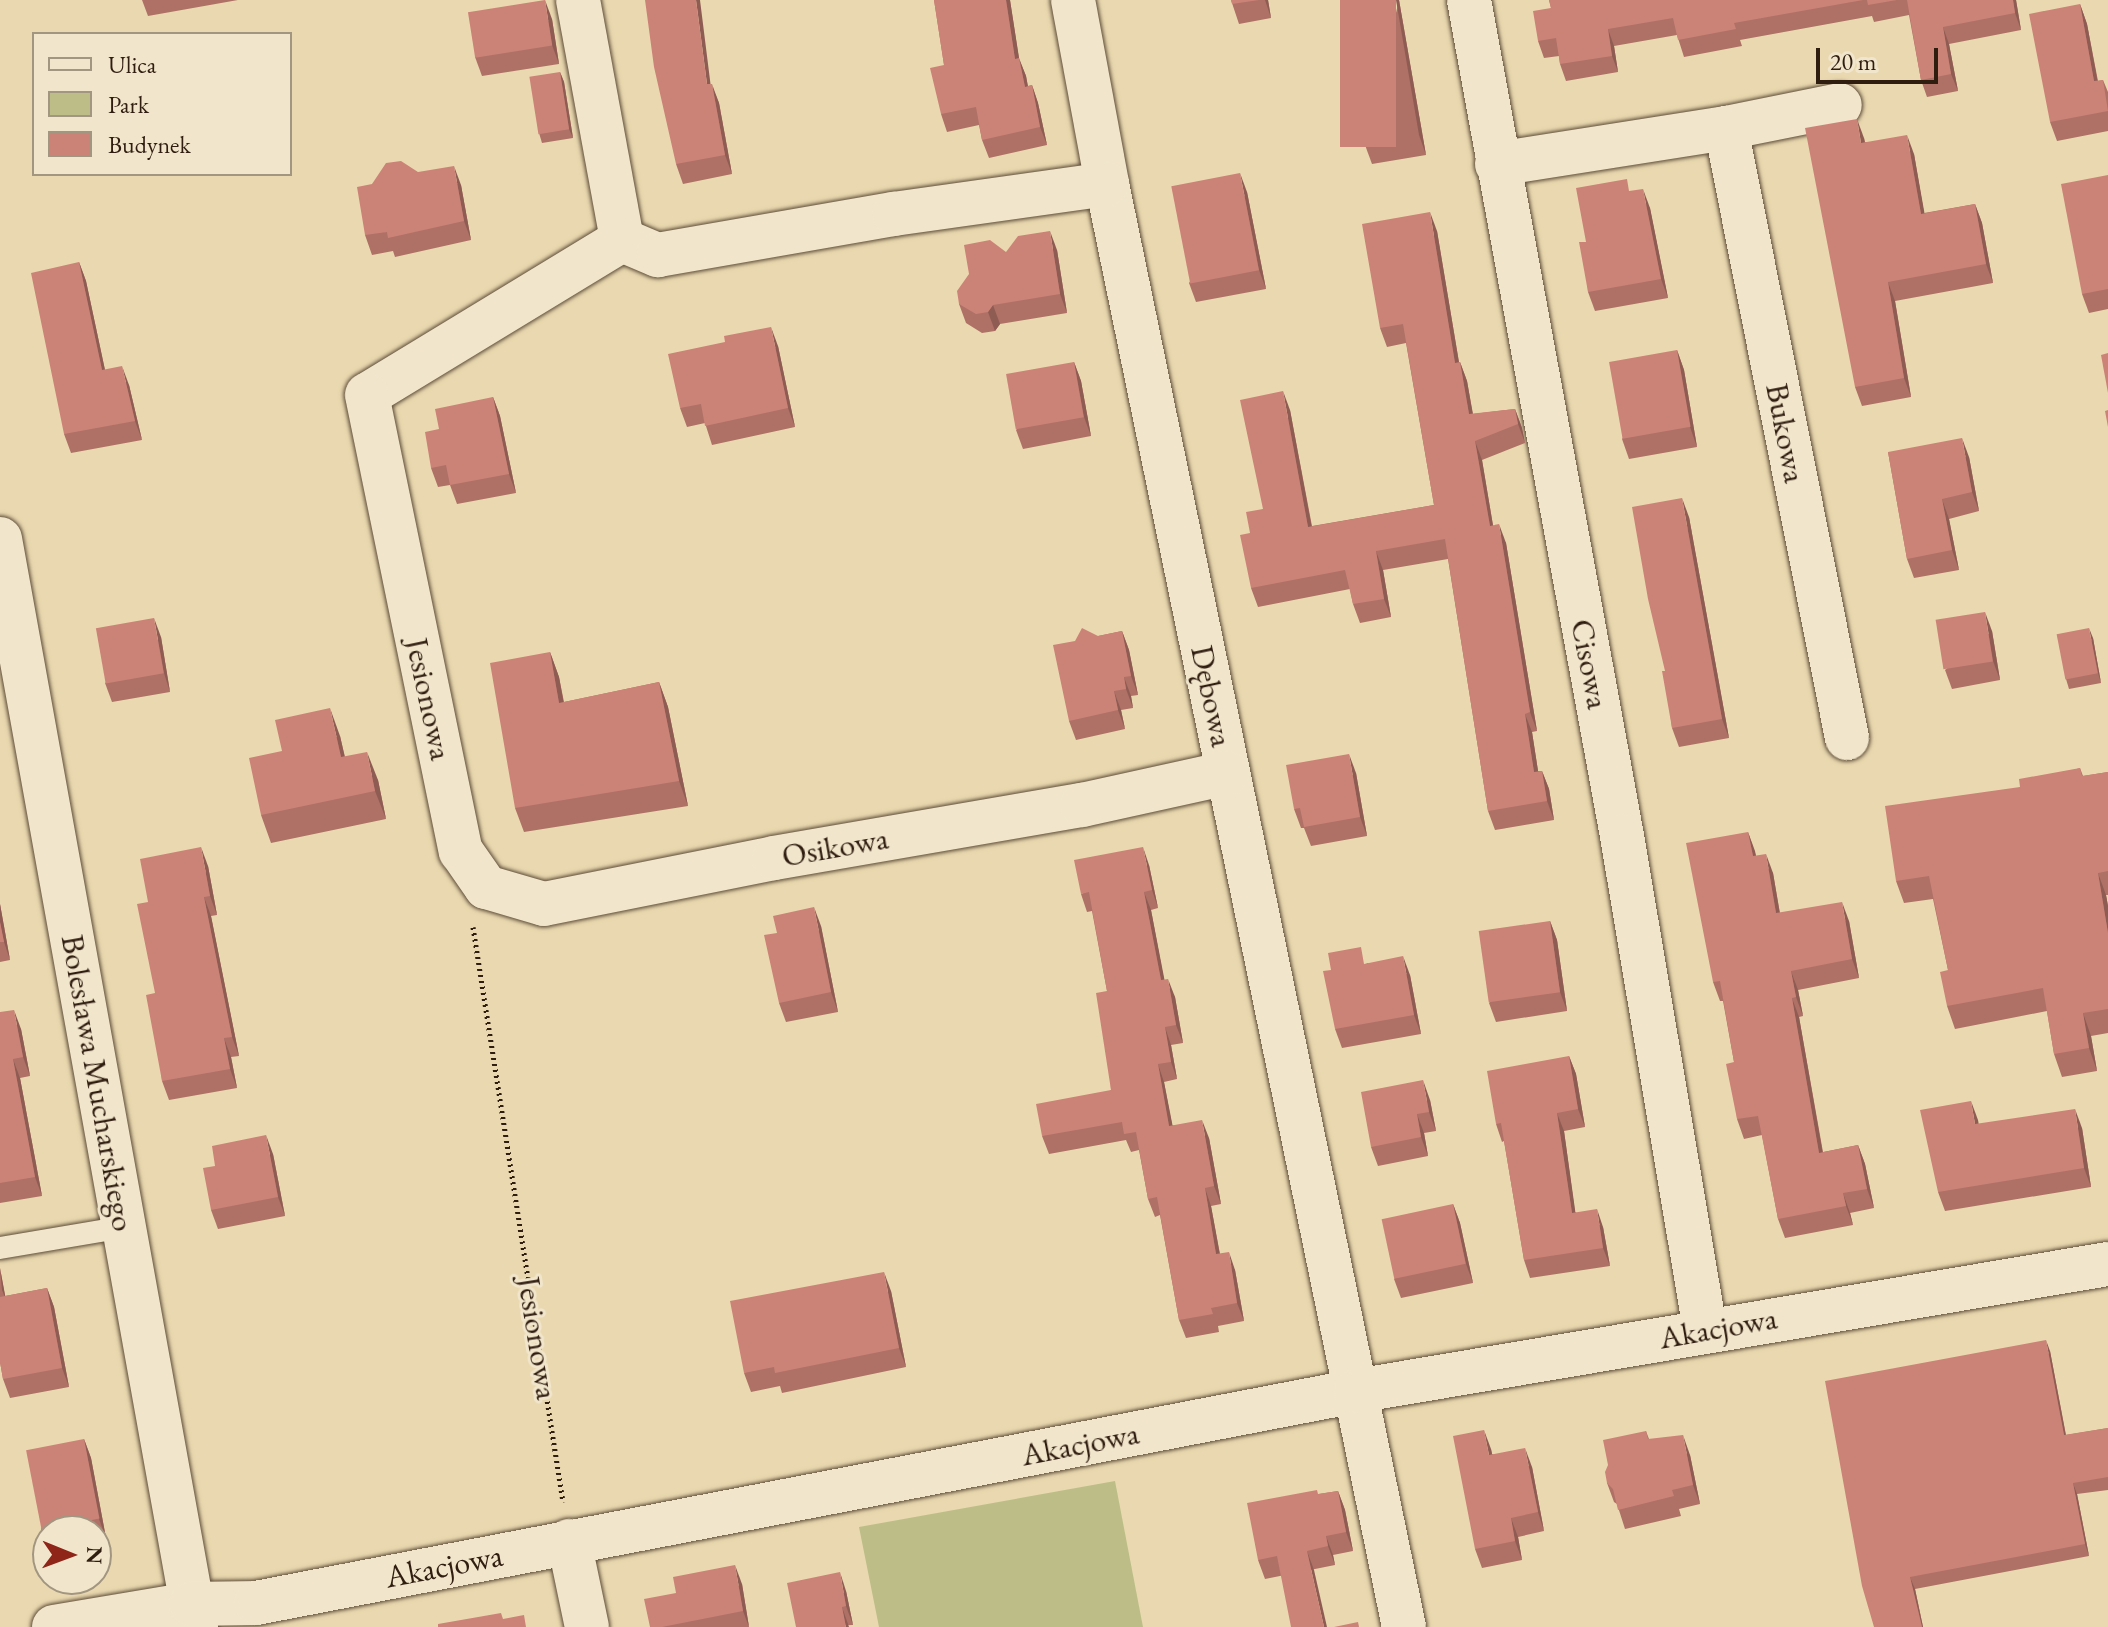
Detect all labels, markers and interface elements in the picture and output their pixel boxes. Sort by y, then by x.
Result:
legend [32,32,292,176]
scale bar [1820,32,1942,82]
text: 20 m [1830,46,1877,77]
text: Ulica [108,49,156,80]
text: Park [108,89,149,120]
text: Budynek [108,129,191,160]
street label: Bukowa [1758,380,1814,486]
street label: Cisowa [1563,616,1617,712]
street label: Jesionowa [397,634,461,764]
street label: Dębowa [1183,642,1241,750]
street label: Osikowa [779,819,891,875]
street label: Bolesława Mucharskiego [53,932,143,1234]
street label: Jesionowa [509,1274,567,1402]
street label: Akacjowa [1656,1299,1780,1357]
street label: Akacjowa [1018,1414,1142,1474]
north arrow [32,1515,112,1595]
street label: Akacjowa [382,1536,506,1596]
text: N [80,1546,109,1565]

